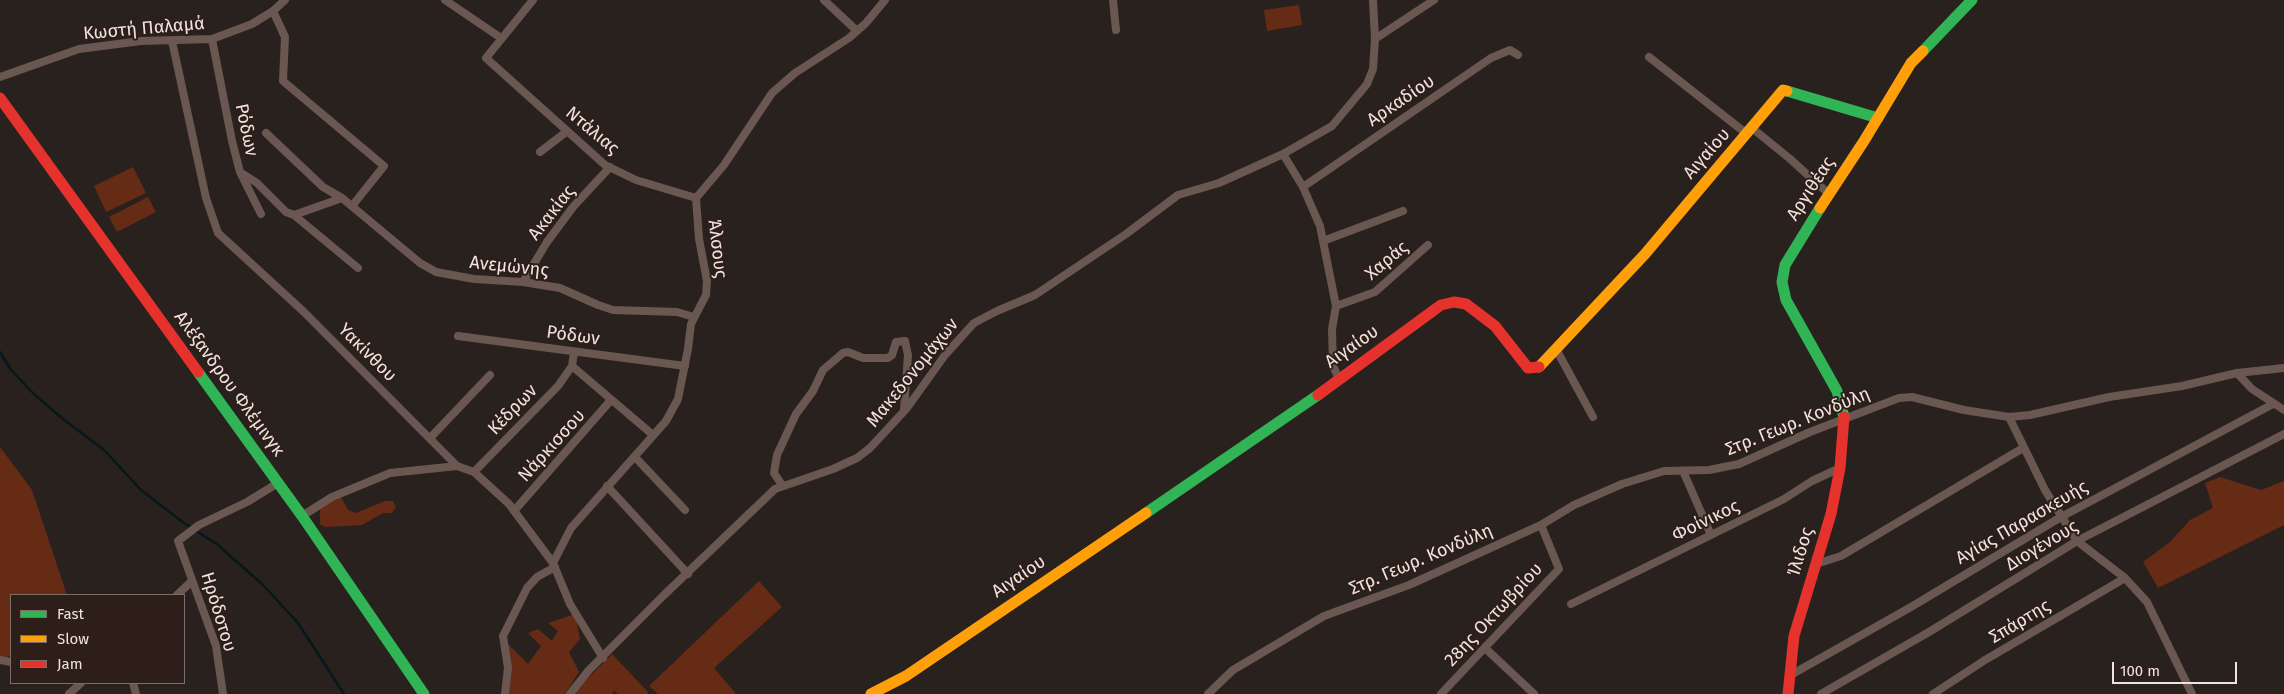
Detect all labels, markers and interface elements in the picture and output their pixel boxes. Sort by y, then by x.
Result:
street label: Κωστή Παλαμά [82,13,206,45]
street label: Αρκαδίου [1363,71,1439,131]
street label: Ρόδων [230,102,262,158]
street label: Ντάλιας [561,102,623,160]
street label: Αιγαίου [1679,124,1735,184]
street label: Αργιθέας [1782,153,1840,225]
street label: Ακακίας [524,181,580,245]
street label: Άλσους [703,218,731,280]
street label: Χαράς [1361,237,1413,285]
street label: Ανεμώνης [468,252,550,282]
street label: Αλέξανδρου Φλέμινγκ [169,307,289,461]
street label: Μακεδονομάχων [862,314,964,432]
street label: Υακίνθου [333,319,401,387]
street label: Αιγαίου [1321,321,1383,373]
street label: Ρόδων [545,322,601,350]
street label: Κέδρων [484,380,542,440]
street label: Στρ. Γεωρ. Κονδύλη [1723,383,1873,461]
street label: Νάρκισσου [514,405,590,487]
street label: Αγίας Παρασκευής [1952,476,2092,570]
street label: Φοίνικος [1669,495,1743,547]
street label: Διογένους [2002,516,2082,576]
street label: Στρ. Γεωρ. Κονδύλη [1346,520,1496,600]
street label: Ίλιδος [1783,525,1819,579]
street label: Αιγαίου [988,551,1050,603]
street label: 28ης Οκτωβρίου [1441,559,1547,671]
street label: Ηρόδοτου [196,570,240,654]
legend [10,594,185,684]
street label: Σπάρτης [1986,595,2054,649]
text: Fast [57,605,84,623]
text: Slow [57,630,89,648]
scale bar [2114,652,2239,684]
text: Jam [57,655,83,673]
text: 100 m [2120,662,2160,680]

